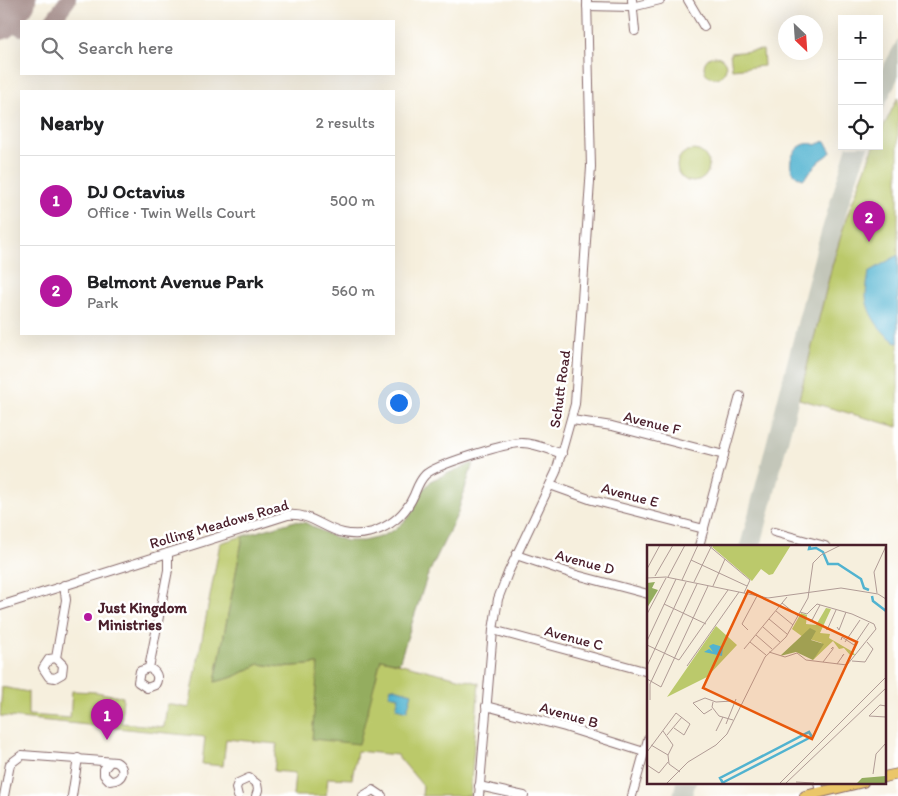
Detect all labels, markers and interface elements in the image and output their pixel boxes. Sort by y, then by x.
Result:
north arrow [778,15,823,60]
map controls [838,15,883,150]
button: + [838,15,883,60]
search box [20,20,395,75]
icon: search [38,34,66,62]
text: Search here [78,36,173,59]
button: − [838,60,883,105]
button: locate [838,105,883,150]
text: Nearby [40,110,104,135]
text: 2 results [315,113,375,132]
text: DJ Octavius [87,180,185,203]
text: 1 [52,191,60,210]
text: 500 m [330,191,375,210]
pin: 2 [853,201,885,242]
text: Office · Twin Wells Court [87,203,256,222]
text: Belmont Avenue Park [87,270,264,293]
text: 2 [52,281,60,300]
text: 560 m [331,281,375,300]
text: Park [87,293,118,312]
street label: Schutt Road [546,348,574,429]
your location [386,390,412,416]
street label: Avenue F [622,407,683,439]
street label: Avenue E [599,479,661,511]
street label: Rolling Meadows Road [147,496,291,552]
inset map [647,545,886,784]
street label: Avenue D [554,546,616,579]
place label: Just Kingdom Ministries [97,599,187,634]
marker: Just Kingdom Ministries [82,611,94,623]
street label: Avenue C [543,622,606,655]
street label: Avenue B [538,698,601,732]
pin: 1 [91,699,123,740]

